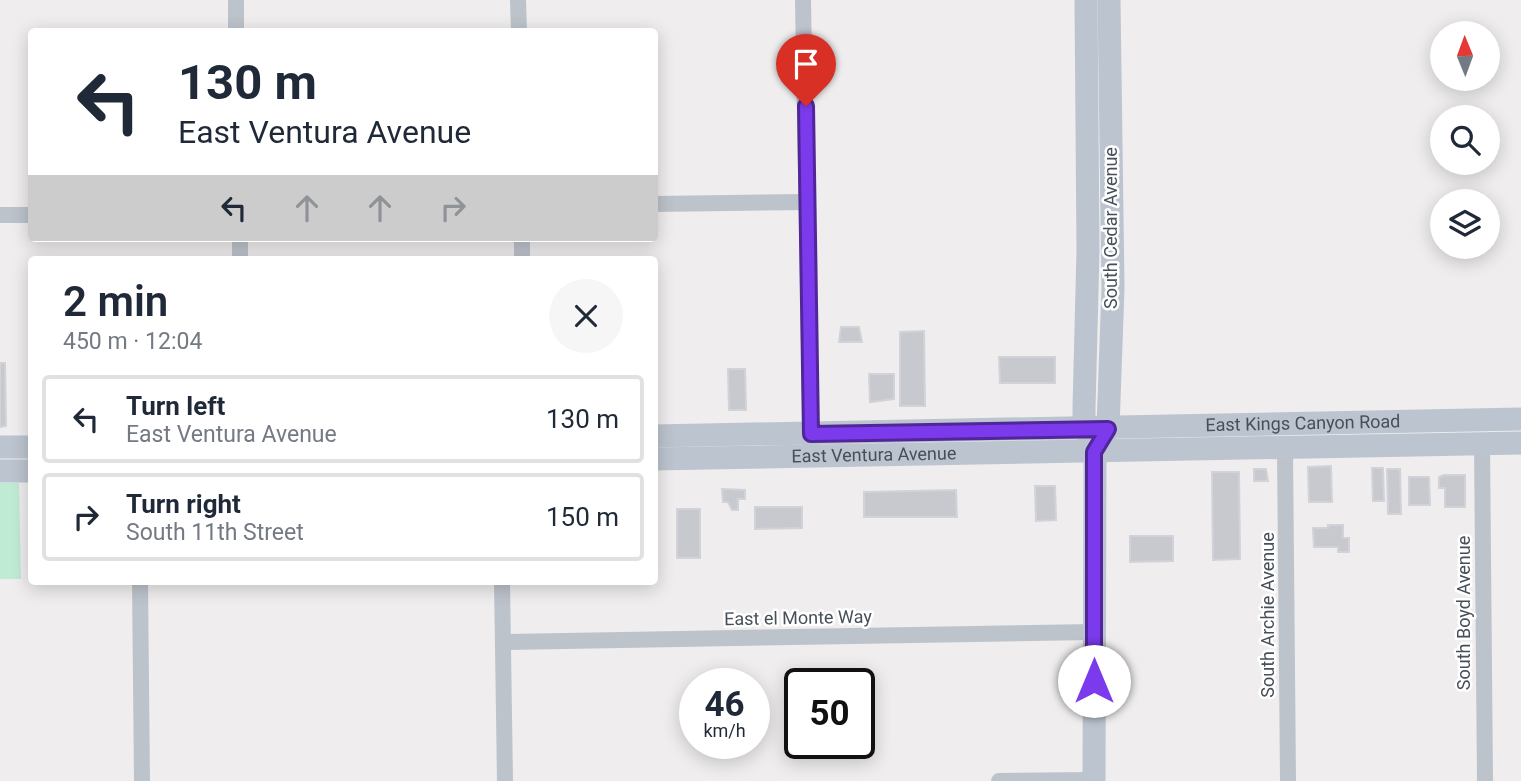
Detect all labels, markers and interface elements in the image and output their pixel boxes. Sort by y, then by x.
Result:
north arrow [1430,21,1500,91]
map controls [1430,21,1500,259]
pin [776,34,836,106]
icon: arrive [787,45,825,83]
text: 130 m [178,54,317,111]
icon: left [63,56,154,147]
button: search [1430,105,1500,175]
text: East Ventura Avenue [178,113,471,151]
street label: South Cedar Avenue [1100,147,1121,309]
icon: left [215,189,253,227]
icon: ahead [288,189,326,227]
icon: ahead [361,189,399,227]
icon: right [434,189,472,227]
button: layers [1430,189,1500,259]
text: 2 min [63,277,168,326]
button: close [549,279,623,353]
text: 450 m · 12:04 [63,328,202,355]
text: Turn left [126,391,225,421]
icon: left [67,400,105,438]
text: 130 m [546,404,619,434]
street label: East Kings Canyon Road [1205,410,1401,435]
text: East Ventura Avenue [126,421,337,448]
street label: East Ventura Avenue [791,442,957,466]
text: Turn right [126,489,241,519]
icon: right [67,498,105,536]
text: 150 m [546,502,619,532]
text: South 11th Street [126,519,304,546]
street label: South Archie Avenue [1257,532,1278,698]
street label: South Boyd Avenue [1453,536,1474,690]
street label: East el Monte Way [724,606,873,629]
position arrow [1057,644,1131,718]
speed limit sign: 50 [784,668,875,759]
text: 46 [704,684,745,725]
text: km/h [703,720,746,741]

